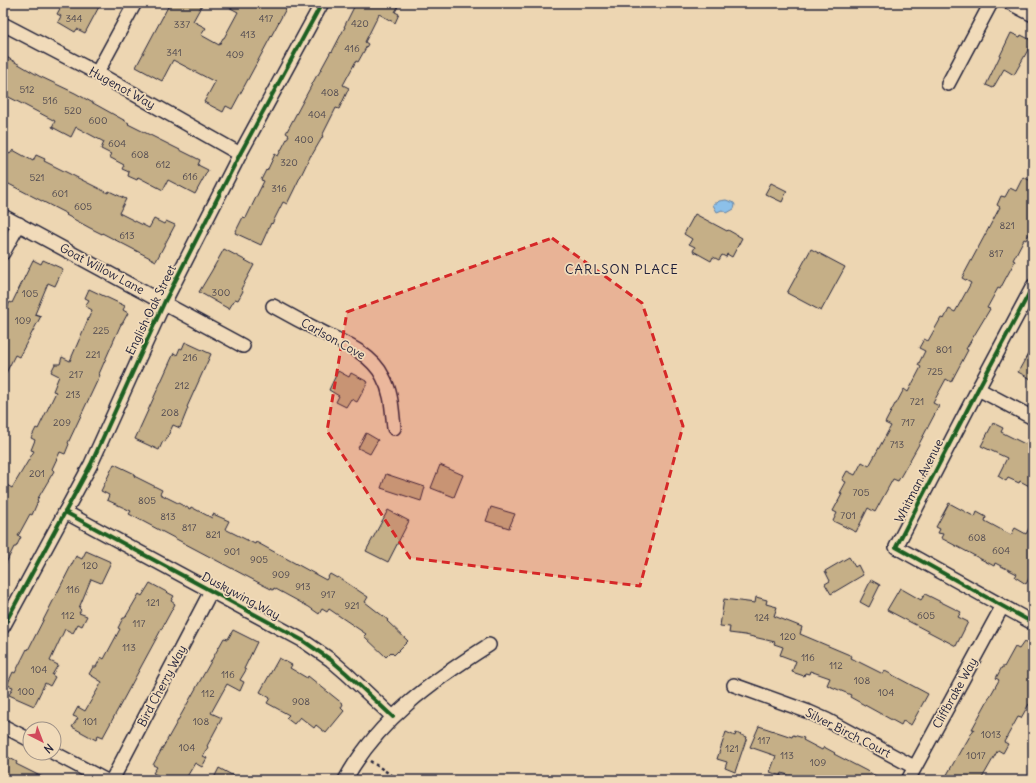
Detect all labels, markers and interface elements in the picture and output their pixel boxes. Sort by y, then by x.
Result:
house number: 344 [65,12,83,25]
house number: 417 [259,12,273,25]
house number: 420 [351,17,369,30]
house number: 337 [174,18,190,31]
house number: 413 [240,28,256,41]
house number: 416 [344,42,360,55]
house number: 341 [166,46,182,59]
house number: 409 [226,48,244,61]
street label: Hugenot Way [87,63,158,112]
house number: 512 [19,83,35,96]
house number: 408 [321,86,339,99]
house number: 516 [42,94,58,107]
house number: 520 [64,104,82,117]
house number: 404 [308,108,326,121]
house number: 600 [89,114,107,127]
house number: 400 [295,133,313,146]
house number: 604 [108,137,126,150]
house number: 608 [131,148,149,161]
house number: 320 [280,156,298,169]
house number: 612 [155,158,171,171]
house number: 616 [182,170,198,183]
house number: 521 [29,171,45,184]
house number: 316 [271,182,287,195]
house number: 601 [52,187,68,200]
house number: 605 [74,200,92,213]
house number: 821 [999,219,1015,232]
house number: 613 [119,229,135,242]
street label: Goat Willow Lane [57,240,147,297]
house number: 817 [989,247,1003,260]
district label: CARLSON PLACE [565,261,679,278]
street label: English Oak Street [122,262,179,357]
house number: 300 [212,286,230,299]
house number: 105 [22,287,38,300]
house number: 109 [15,314,31,327]
street label: Carlson Cove [299,315,368,362]
house number: 225 [93,324,110,337]
house number: 801 [936,343,952,356]
house number: 221 [86,348,100,361]
house number: 216 [182,351,198,364]
house number: 725 [927,365,943,378]
house number: 217 [69,368,83,381]
house number: 212 [175,379,190,392]
house number: 213 [65,388,81,401]
house number: 721 [910,395,924,408]
house number: 208 [161,406,179,419]
house number: 209 [53,416,71,429]
house number: 717 [901,416,915,429]
street label: Whitman Avenue [891,436,946,525]
house number: 713 [890,438,905,451]
house number: 201 [29,467,45,480]
house number: 705 [852,486,870,499]
house number: 805 [138,494,156,507]
house number: 701 [840,509,856,522]
house number: 813 [160,510,176,523]
house number: 817 [182,521,196,534]
house number: 821 [205,528,221,541]
house number: 608 [968,531,986,544]
house number: 604 [992,544,1010,557]
house number: 901 [224,545,240,558]
house number: 905 [250,553,268,566]
house number: 120 [82,559,98,572]
house number: 909 [272,568,290,581]
street label: Duskywing Way [199,569,283,623]
house number: 913 [295,580,311,593]
house number: 116 [66,583,80,596]
house number: 917 [321,588,335,601]
house number: 121 [146,596,160,609]
house number: 921 [344,599,360,612]
house number: 112 [61,609,75,622]
house number: 605 [917,609,935,622]
house number: 124 [754,611,770,624]
house number: 117 [133,617,146,630]
house number: 120 [780,630,796,643]
house number: 113 [122,641,136,654]
street label: Bird Cherry Way [134,642,189,729]
house number: 116 [801,651,815,664]
street label: Cliffbrake Way [929,655,980,731]
house number: 112 [829,659,843,672]
house number: 104 [31,663,47,676]
house number: 116 [221,668,235,681]
house number: 108 [854,674,870,687]
house number: 100 [17,685,35,698]
house number: 104 [878,686,894,699]
house number: 112 [201,687,215,700]
house number: 908 [292,695,310,708]
street label: Silver Birch Court [803,705,893,761]
house number: 101 [83,715,97,728]
house number: 108 [193,715,209,728]
north arrow [22,721,62,761]
house number: 1013 [981,728,1001,741]
house number: 117 [758,734,771,747]
text: N [41,741,56,756]
house number: 104 [179,741,195,754]
house number: 121 [725,742,739,755]
house number: 113 [780,749,794,762]
house number: 1017 [966,749,986,762]
house number: 109 [810,756,826,769]

